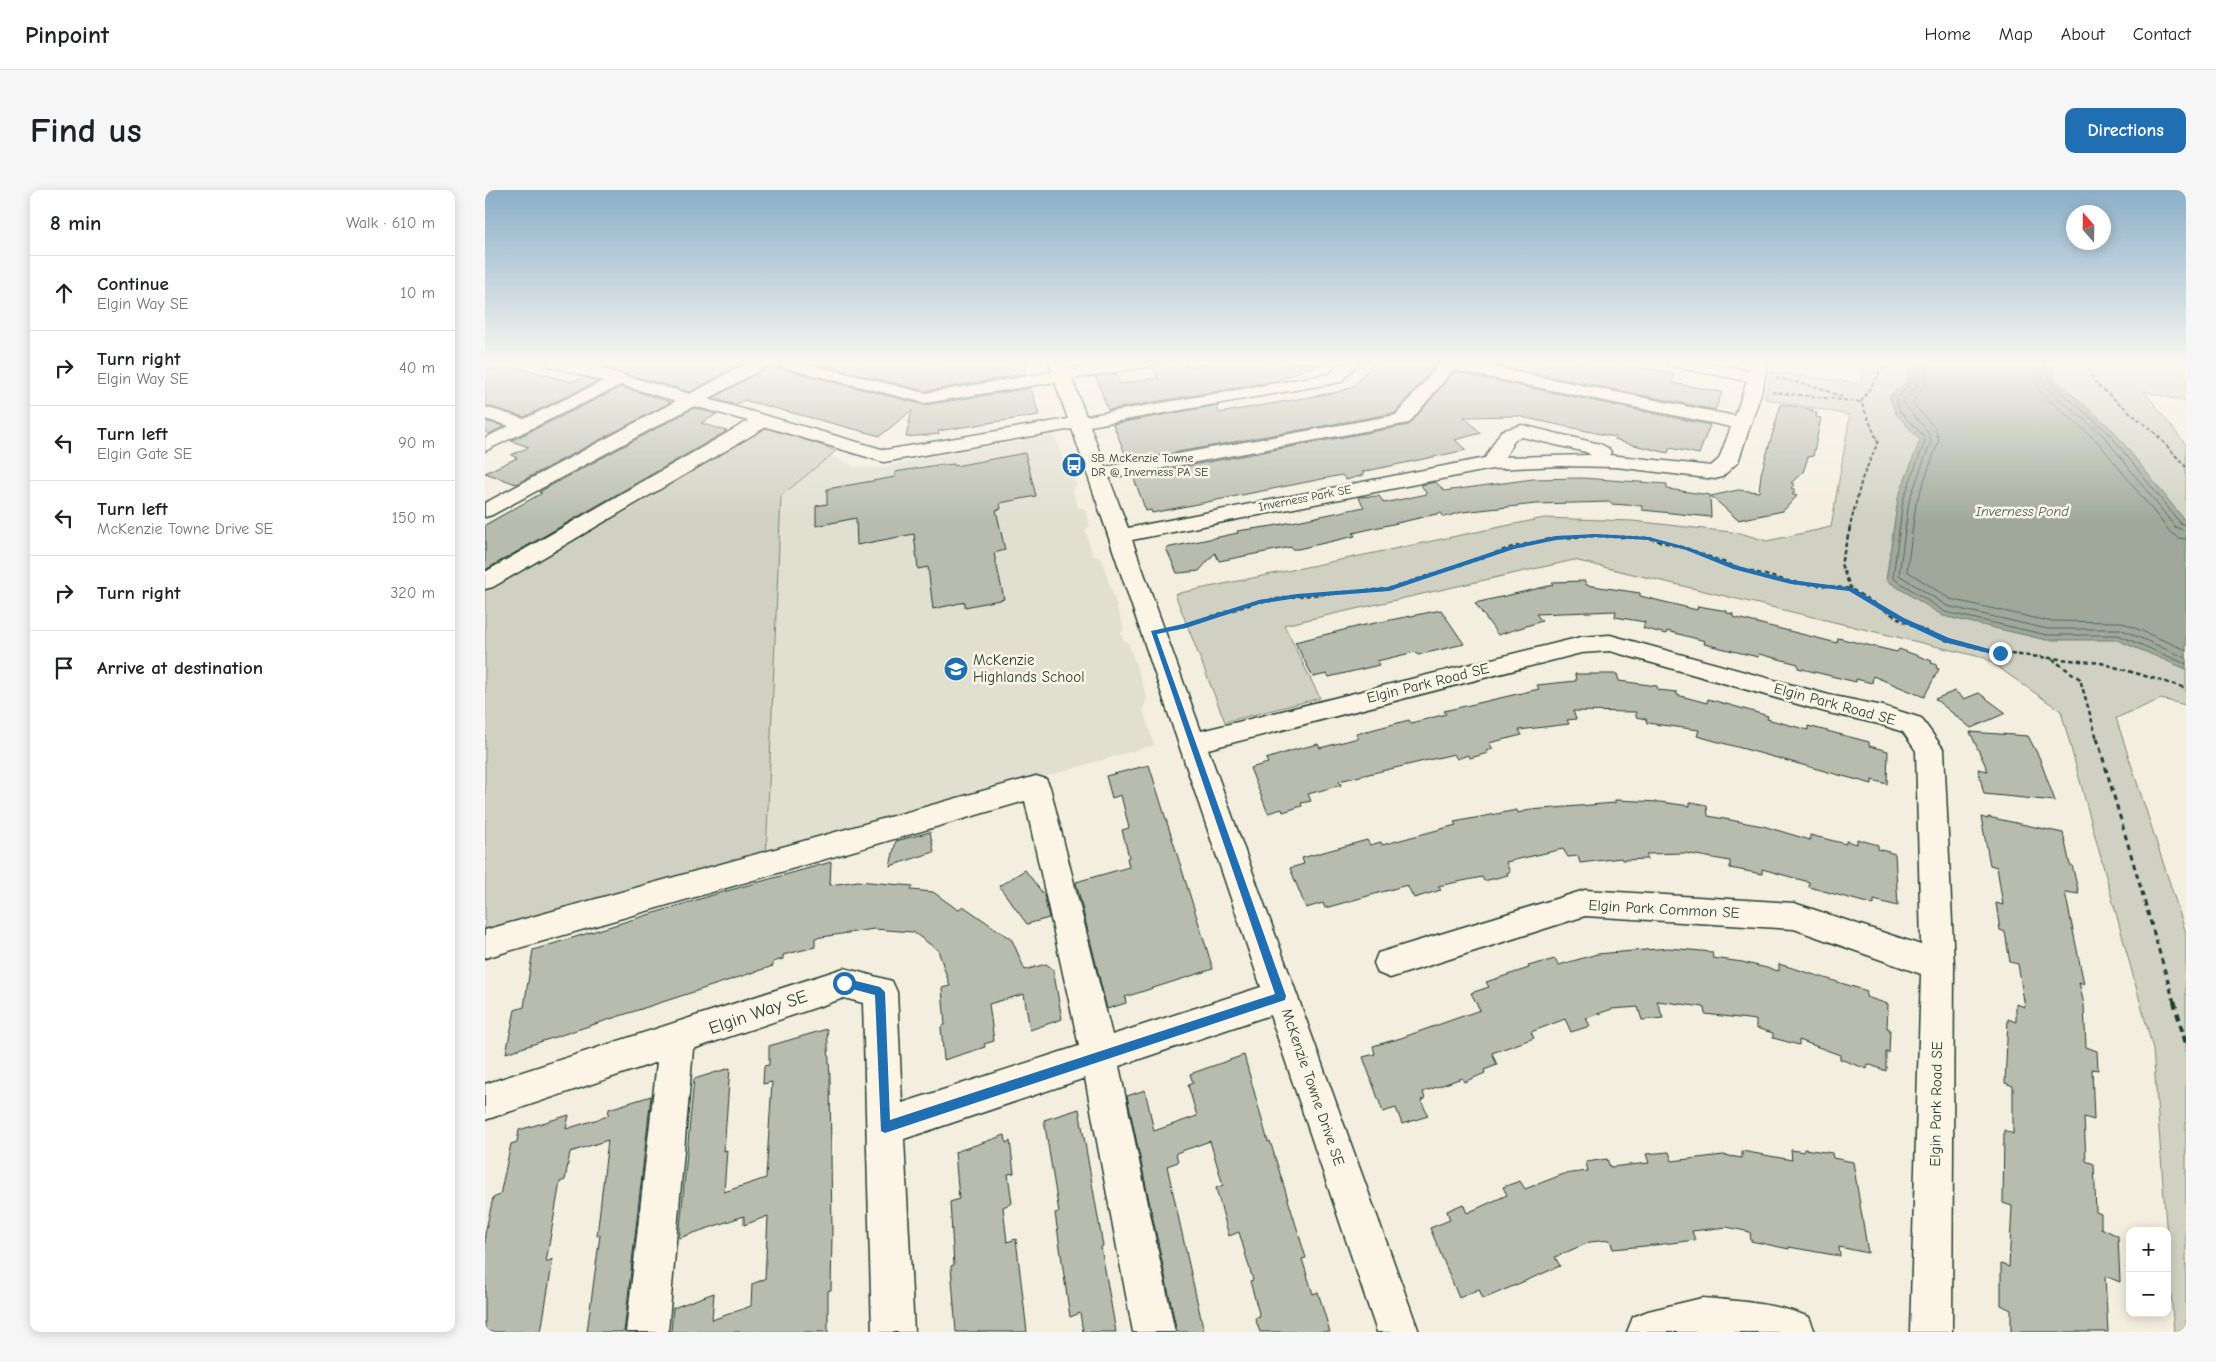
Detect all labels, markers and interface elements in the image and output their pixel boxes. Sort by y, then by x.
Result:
text: Pinpoint [25,21,109,49]
text: Home [1924,24,1971,45]
text: Map [1999,24,2033,45]
text: About [2061,24,2105,45]
text: Contact [2133,24,2191,45]
button: Directions [2065,108,2186,153]
text: Find us [30,110,142,151]
north arrow [2066,205,2111,250]
text: 8 min [50,211,101,235]
text: Walk · 610 m [346,214,435,232]
text: Continue [97,273,169,295]
icon: ahead [50,279,78,307]
text: 10 m [400,284,435,302]
text: Elgin Way SE [97,295,188,313]
text: Turn right [97,348,181,370]
icon: right [50,354,78,382]
text: 40 m [399,359,435,377]
text: Elgin Way SE [97,370,188,388]
text: Turn left [97,423,168,445]
icon: left [50,429,78,457]
text: 90 m [398,434,435,452]
text: Elgin Gate SE [97,445,192,463]
place label: SB McKenzie Towne DR @ Inverness PA SE [1091,451,1208,479]
bus stop icon: SB McKenzie Towne DR @ Inverness PA SE [1061,452,1087,478]
street label: Inverness Park SE [1257,482,1353,514]
text: Turn left [97,498,168,520]
water label: Inverness Pond [1974,503,2069,520]
icon: left [50,504,78,532]
text: 150 m [392,509,435,527]
text: McKenzie Towne Drive SE [97,520,273,538]
icon: right [50,579,78,607]
text: Turn right [97,582,181,604]
text: 320 m [390,584,435,602]
route end [1989,642,2012,665]
place label: McKenzie Highlands School [973,651,1084,686]
icon: arrive [50,654,78,682]
school or university icon: McKenzie Highlands School [943,656,969,682]
text: Arrive at destination [97,657,263,679]
street label: Elgin Park Road SE [1365,659,1491,707]
street label: Elgin Park Road SE [1772,679,1898,729]
street label: Elgin Park Common SE [1588,896,1740,922]
route start [833,972,856,995]
street label: Elgin Way SE [706,986,810,1039]
street label: McKenzie Towne Drive SE [1278,1006,1348,1168]
street label: Elgin Park Road SE [1926,1041,1946,1167]
map controls [2126,1227,2171,1317]
button: + [2126,1227,2171,1272]
button: − [2126,1272,2171,1317]

